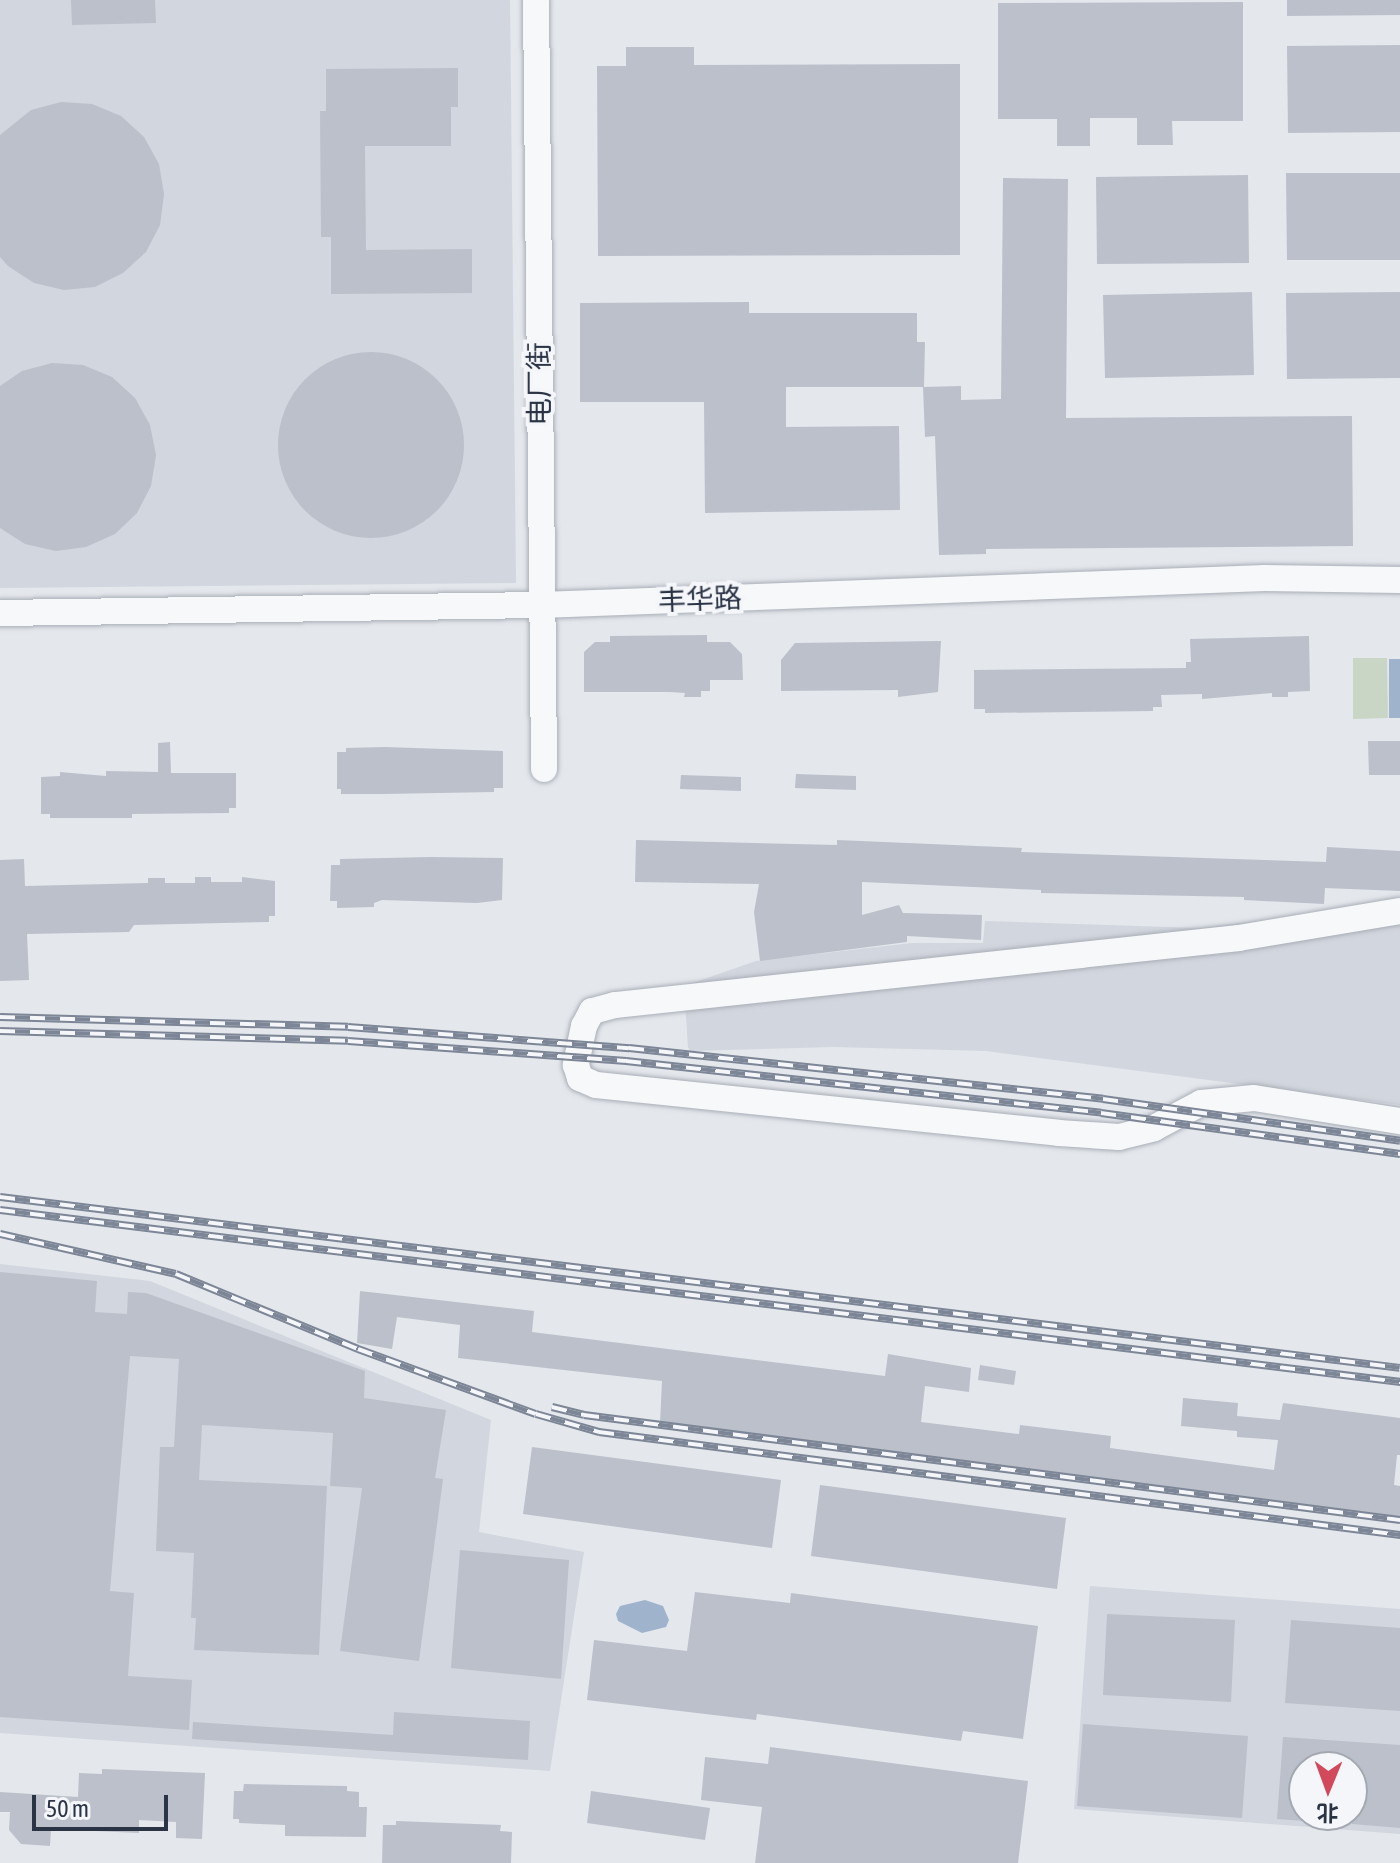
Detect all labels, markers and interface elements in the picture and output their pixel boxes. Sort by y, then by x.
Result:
street label: 电厂街 [522,342,556,426]
street label: 丰华路 [657,581,743,617]
north arrow [1288,1751,1368,1831]
scale bar [36,1779,172,1829]
text: 50 m [46,1795,89,1822]
text: 北 [1316,1800,1339,1826]

